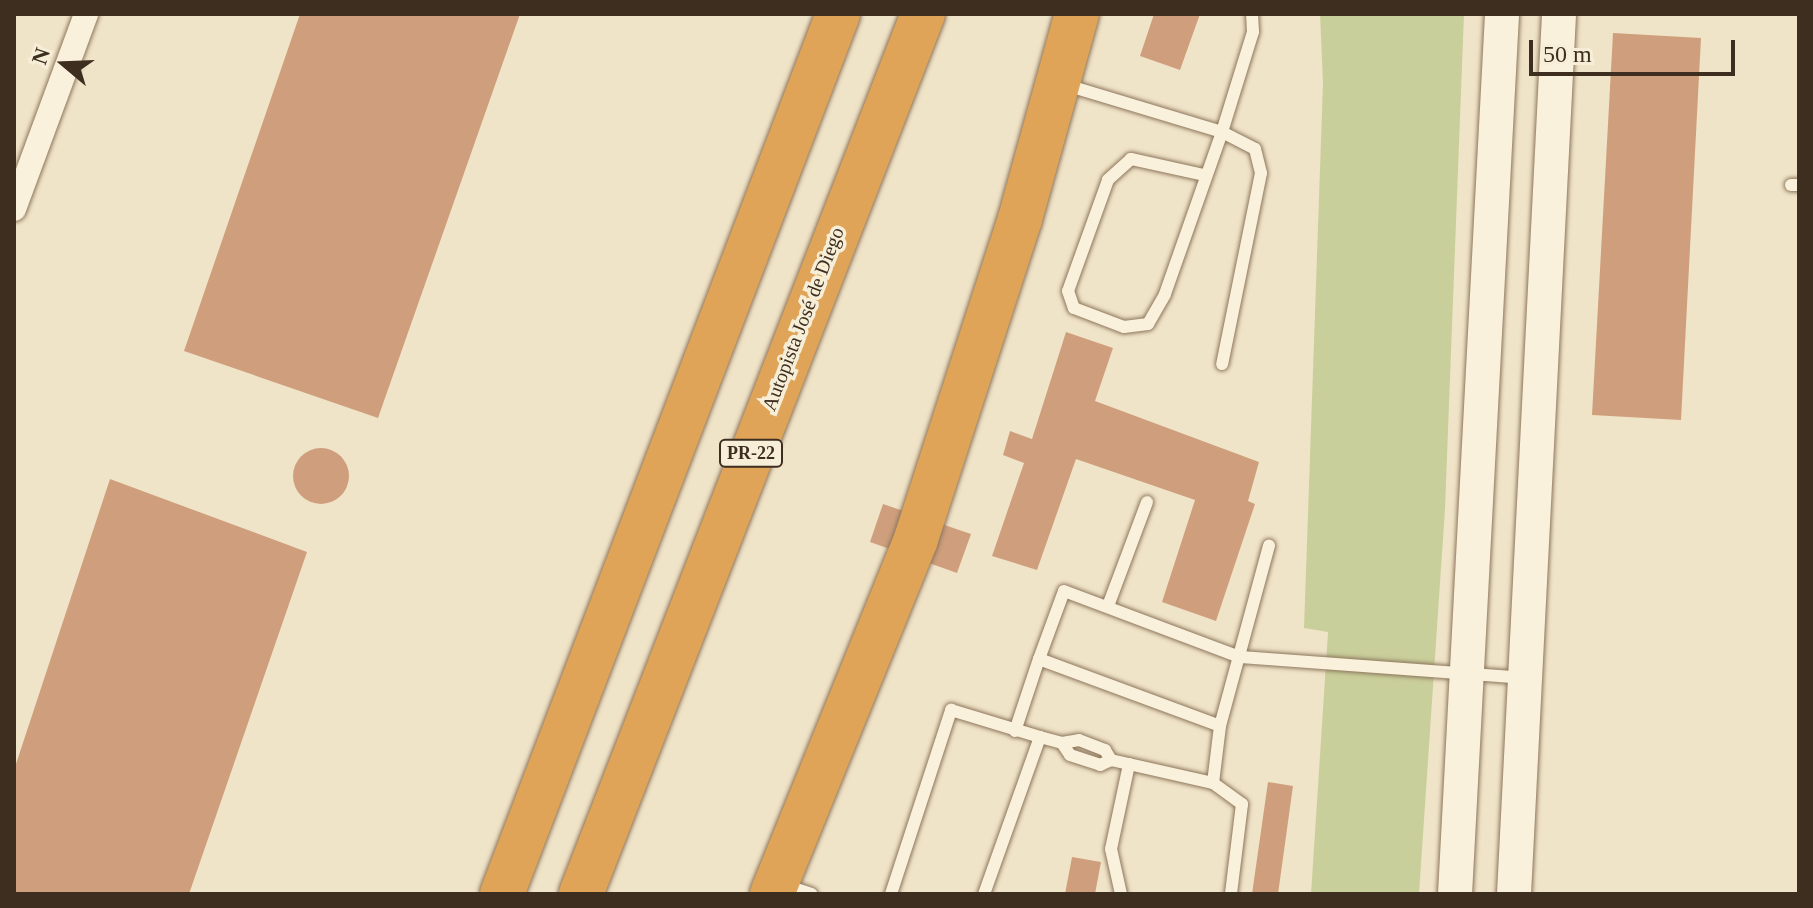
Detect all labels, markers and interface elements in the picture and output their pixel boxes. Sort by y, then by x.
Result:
north arrow [24,24,104,104]
scale bar [1533,24,1739,74]
text: 50 m [1543,41,1592,67]
text: N [26,44,55,68]
street label: Autopista José de Diego [757,224,849,414]
road number: PR-22 [719,439,783,467]

